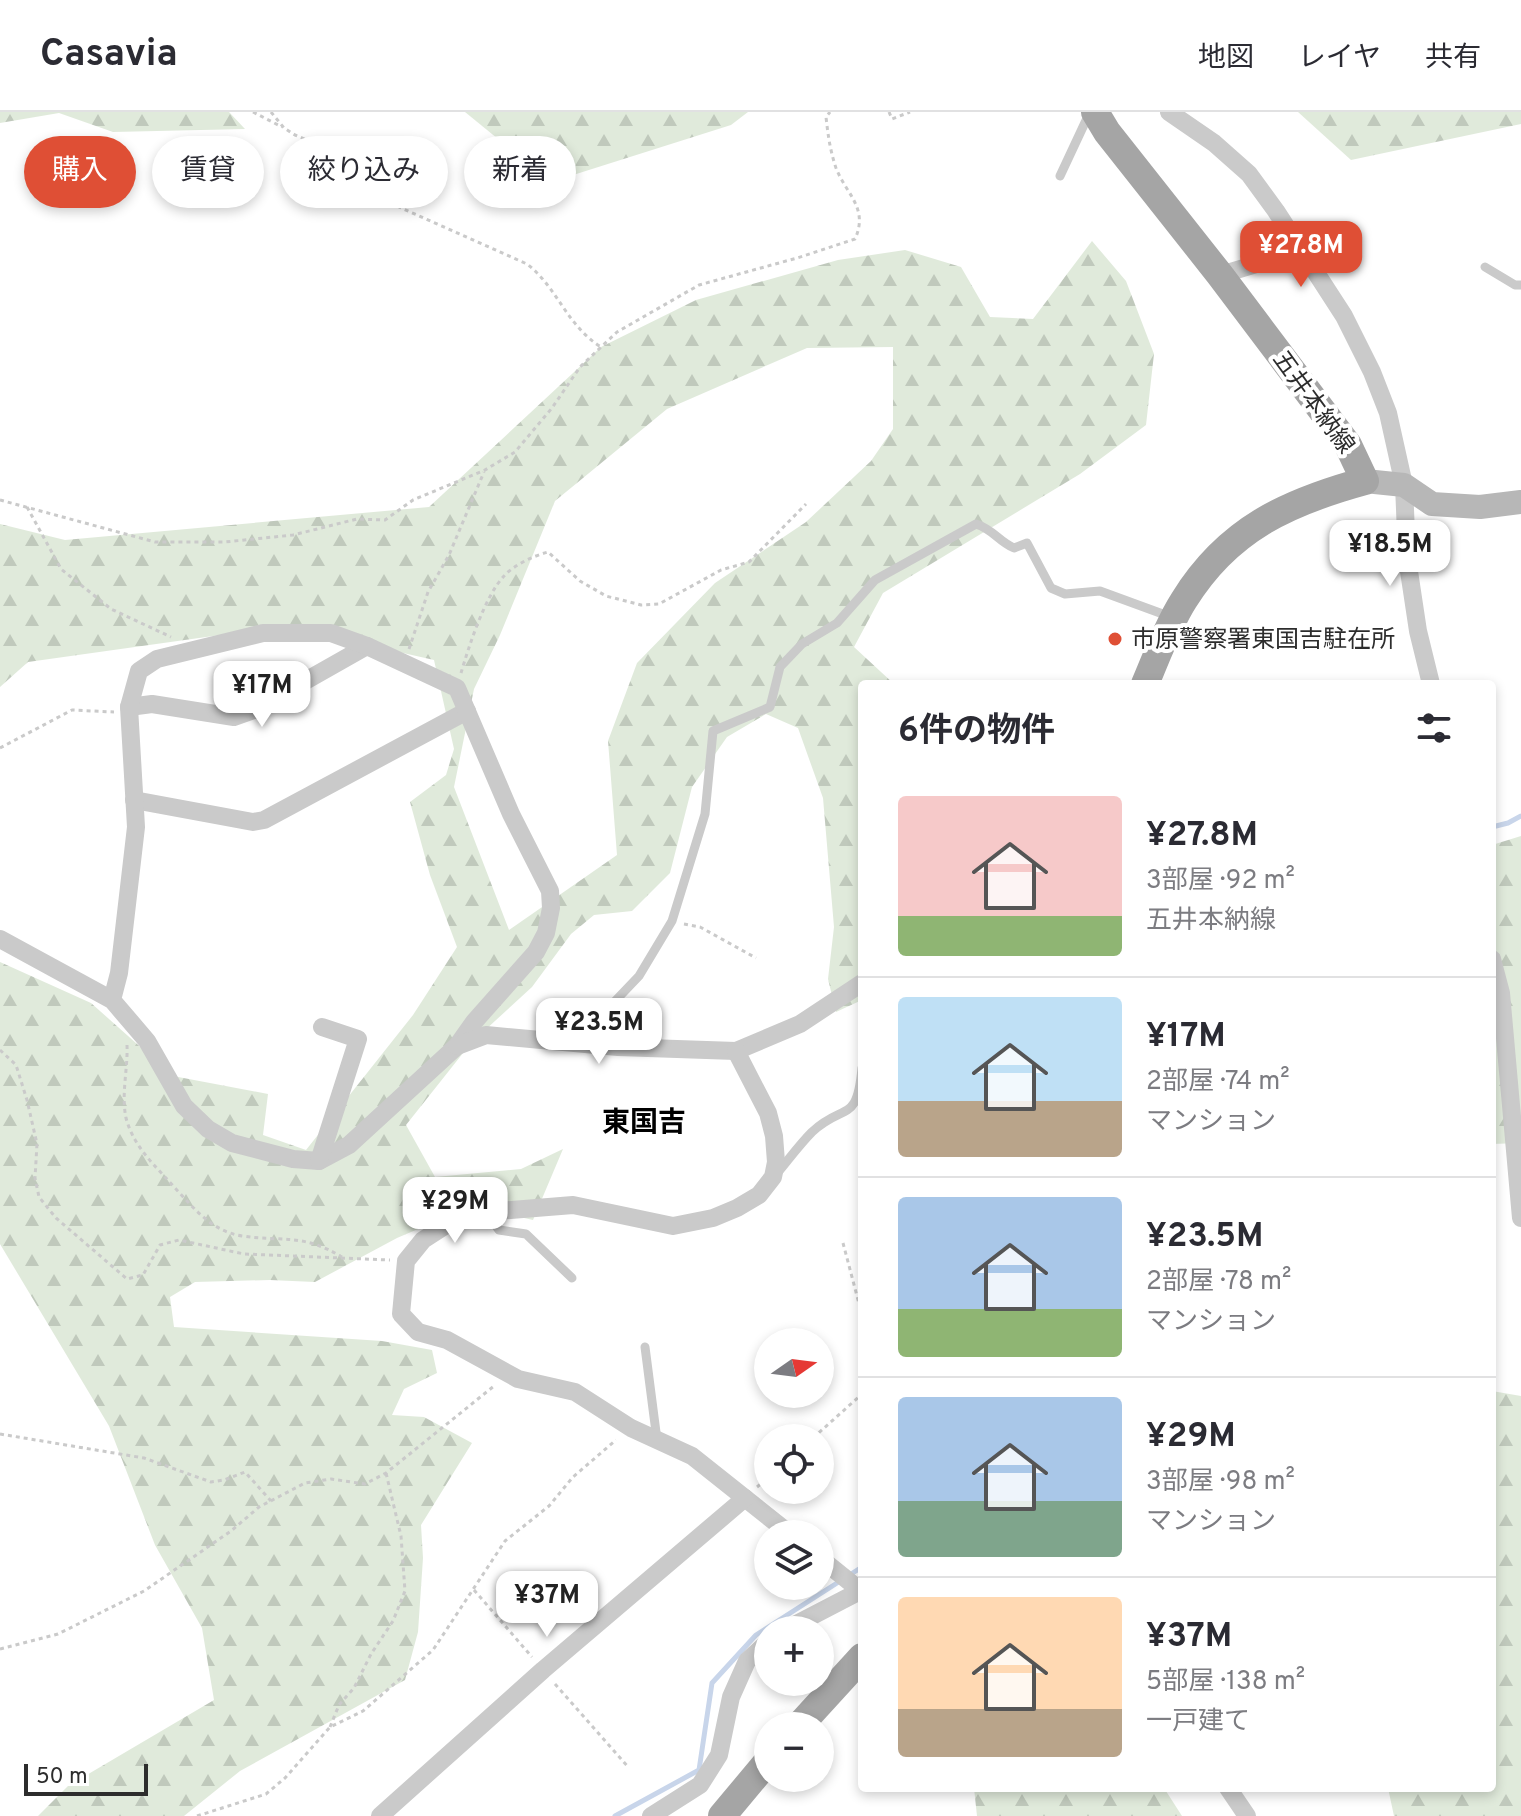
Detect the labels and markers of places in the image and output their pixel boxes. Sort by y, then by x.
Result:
pin: ¥27.8M [1236,221,1366,289]
pin: ¥18.5M [1325,520,1455,588]
place label: 市原警察署東国吉駐在所 [1131,626,1395,656]
marker: 市原警察署東国吉駐在所 [1106,630,1124,648]
pin: ¥17M [215,661,309,729]
pin: ¥23.5M [534,998,664,1066]
pin: ¥29M [408,1177,502,1245]
pin: ¥37M [500,1571,594,1639]

